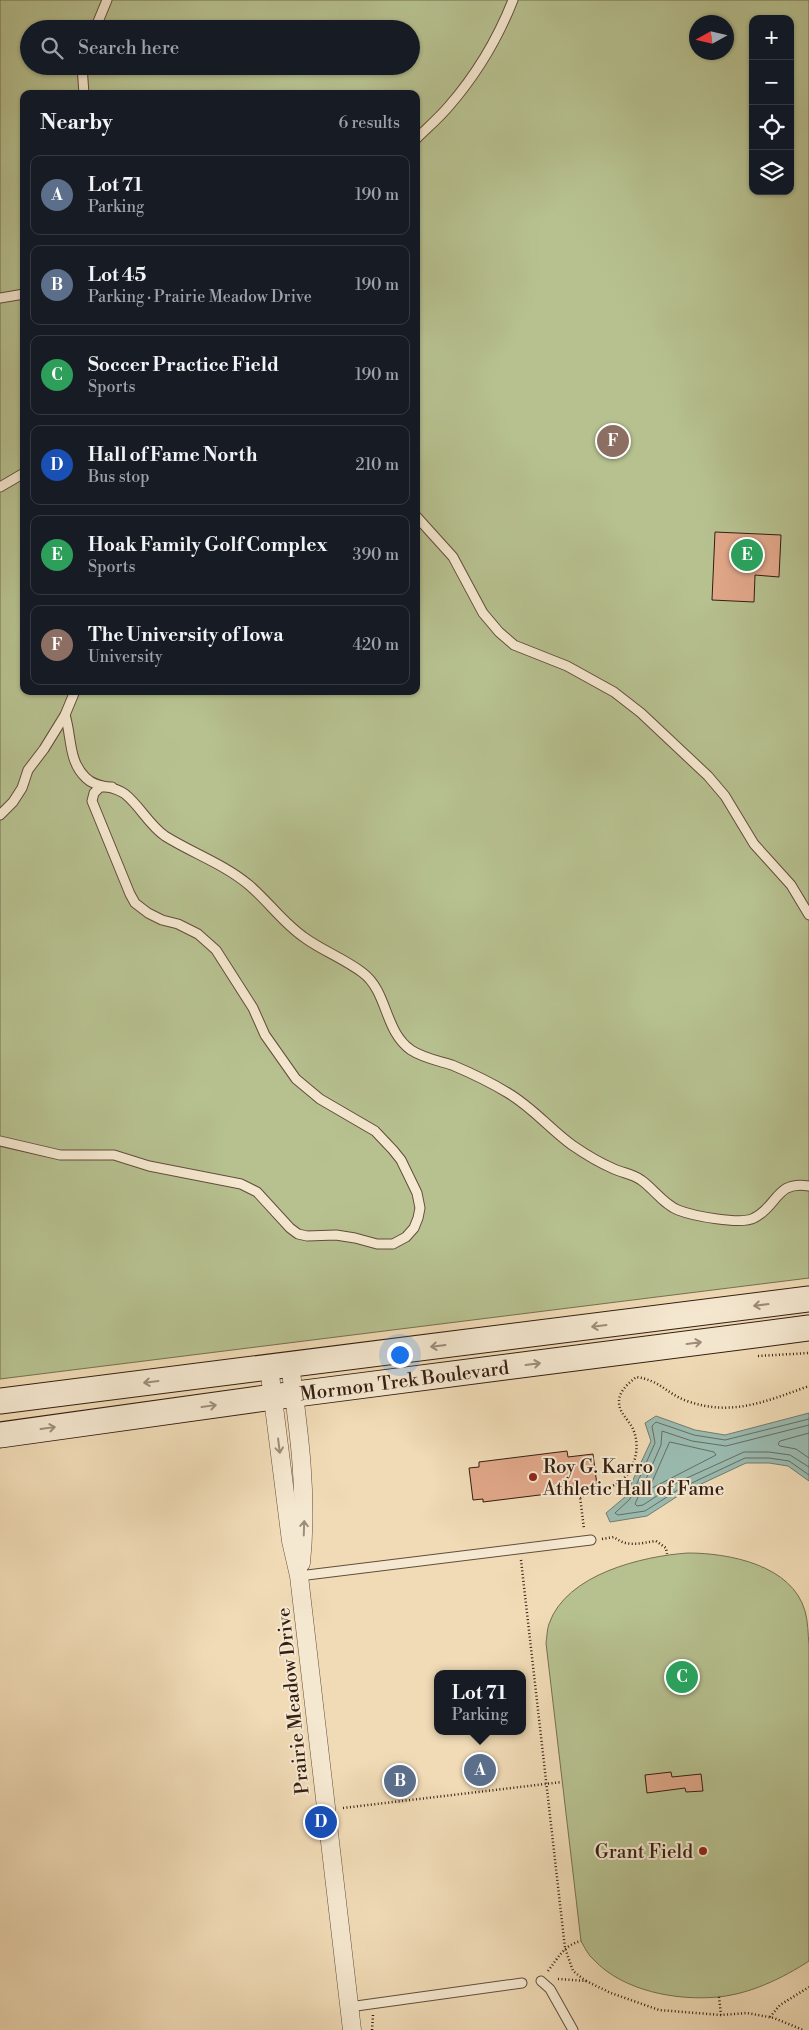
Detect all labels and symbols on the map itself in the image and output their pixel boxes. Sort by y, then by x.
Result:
north arrow [689,15,734,60]
pin: F [597,422,629,460]
pin: E [731,536,763,574]
one-way arrow [753,1300,769,1310]
one-way arrow [592,1321,608,1331]
one-way arrow [686,1338,702,1348]
one-way arrow [431,1341,447,1351]
your location [387,1342,413,1368]
street label: Mormon Trek Boulevard [298,1356,511,1406]
one-way arrow [525,1359,541,1369]
one-way arrow [144,1377,160,1387]
one-way arrow [201,1401,217,1411]
one-way arrow [40,1423,56,1433]
one-way arrow [274,1437,284,1453]
place label: Roy G. Karro Athletic Hall of Fame [542,1455,724,1501]
marker: Roy G. Karro Athletic Hall of Fame [527,1471,539,1483]
one-way arrow [299,1520,308,1536]
street label: Prairie Meadow Drive [271,1606,315,1796]
pin: C [666,1658,698,1696]
pin: A [464,1751,496,1789]
pin: B [384,1762,416,1800]
pin: D [305,1803,337,1841]
place label: Grant Field [595,1840,693,1864]
marker: Grant Field [697,1845,709,1857]

